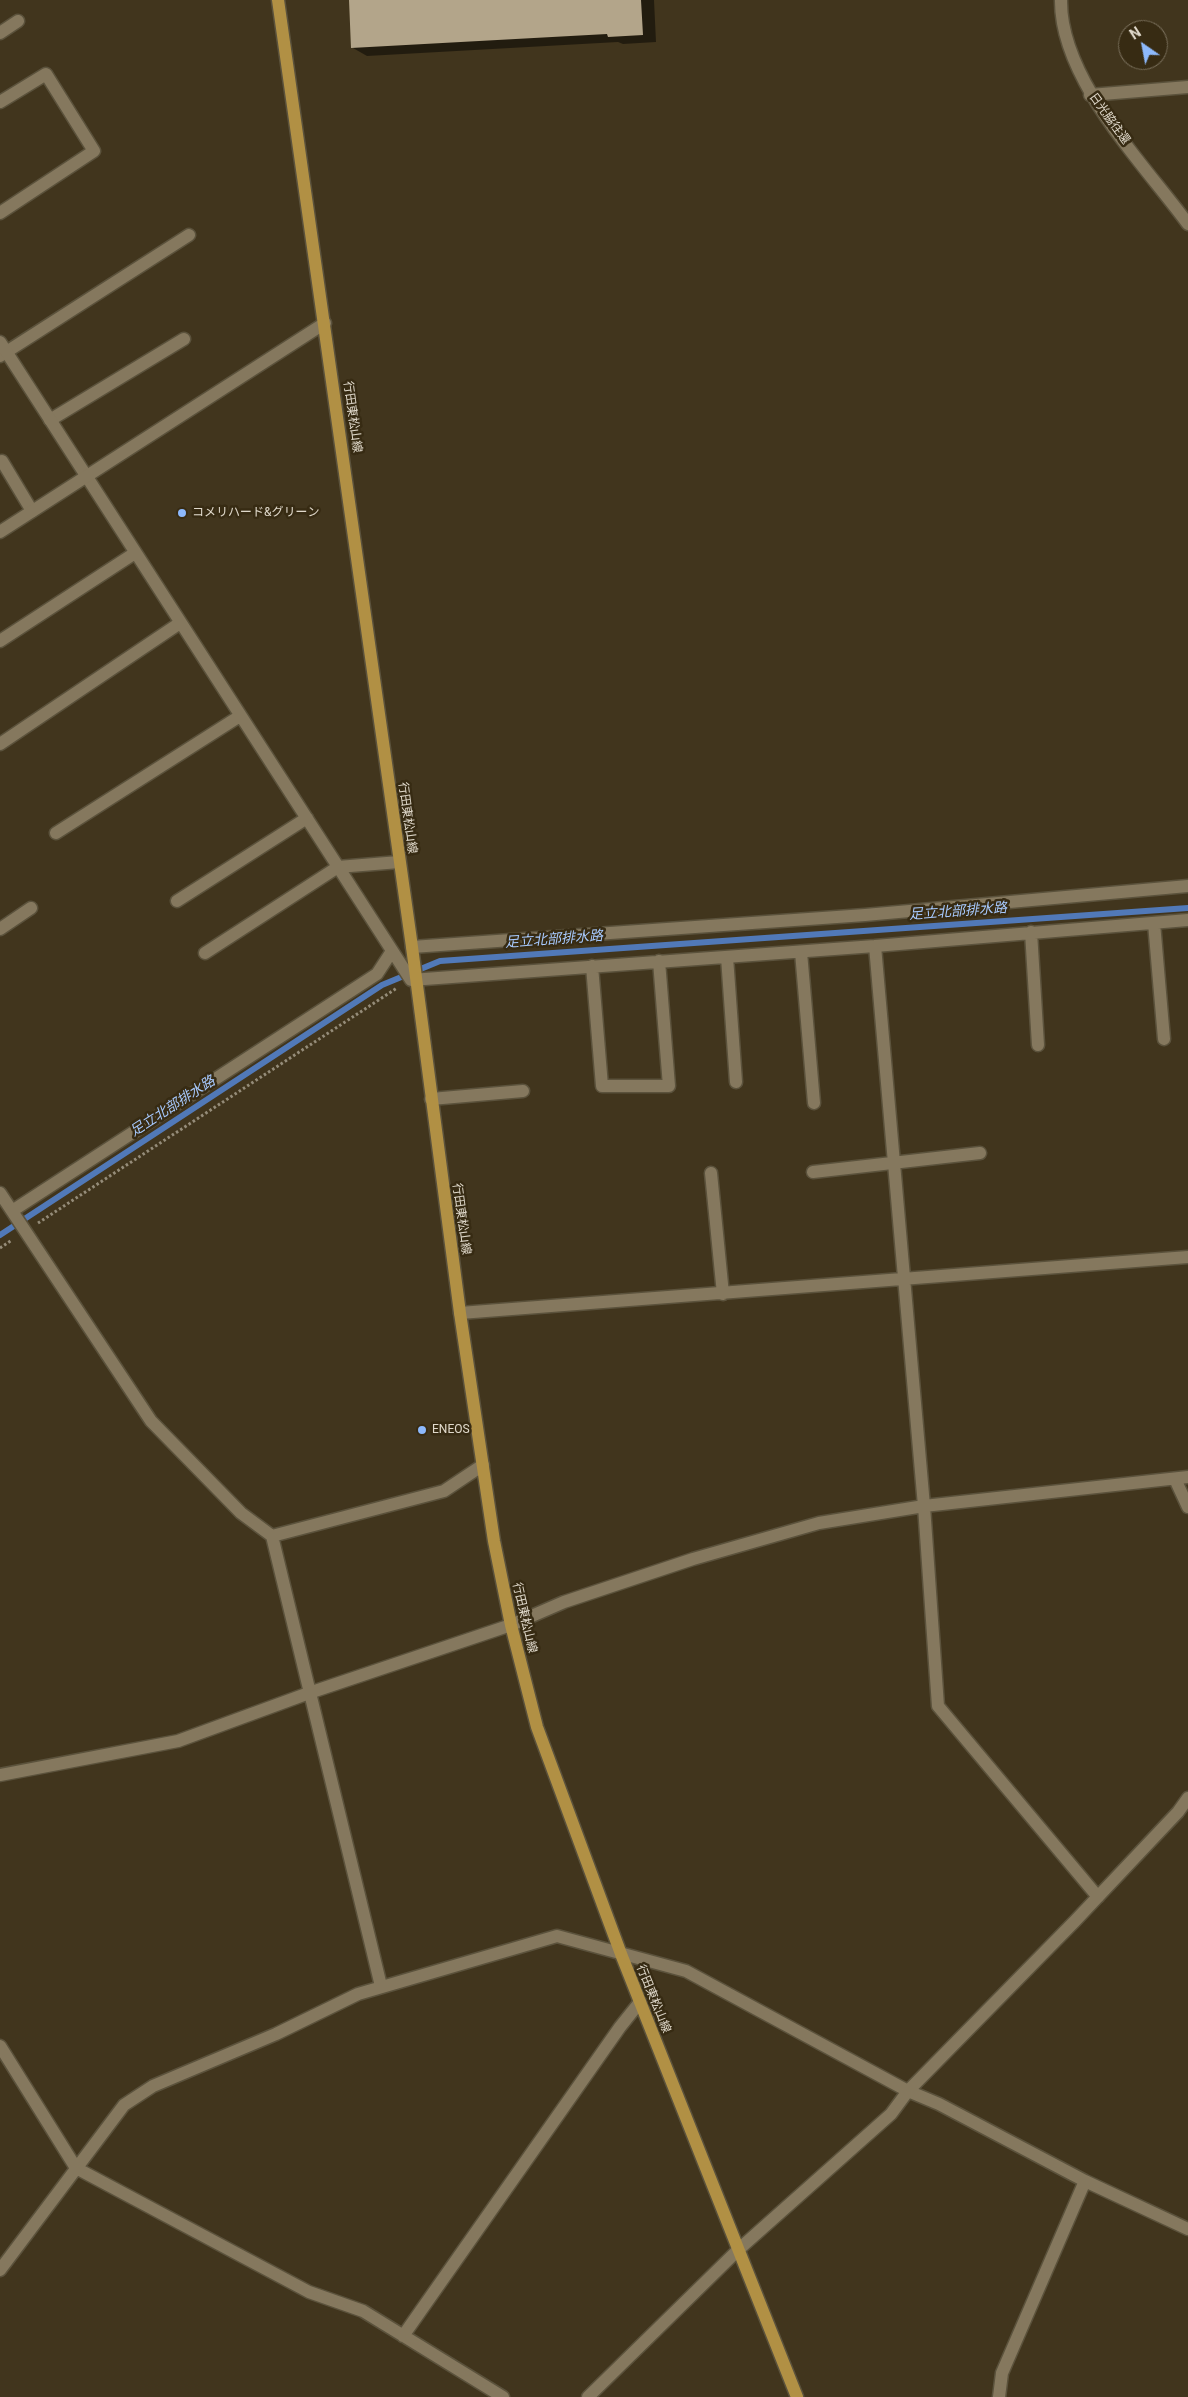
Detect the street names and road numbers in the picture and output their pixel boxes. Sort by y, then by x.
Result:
street label: 日光脇往還 [1086,90,1132,148]
street label: 行田東松山線 [340,380,364,454]
street label: 行田東松山線 [395,781,419,855]
street label: 行田東松山線 [449,1182,473,1256]
street label: 行田東松山線 [509,1581,539,1655]
street label: 行田東松山線 [633,1963,673,2035]

